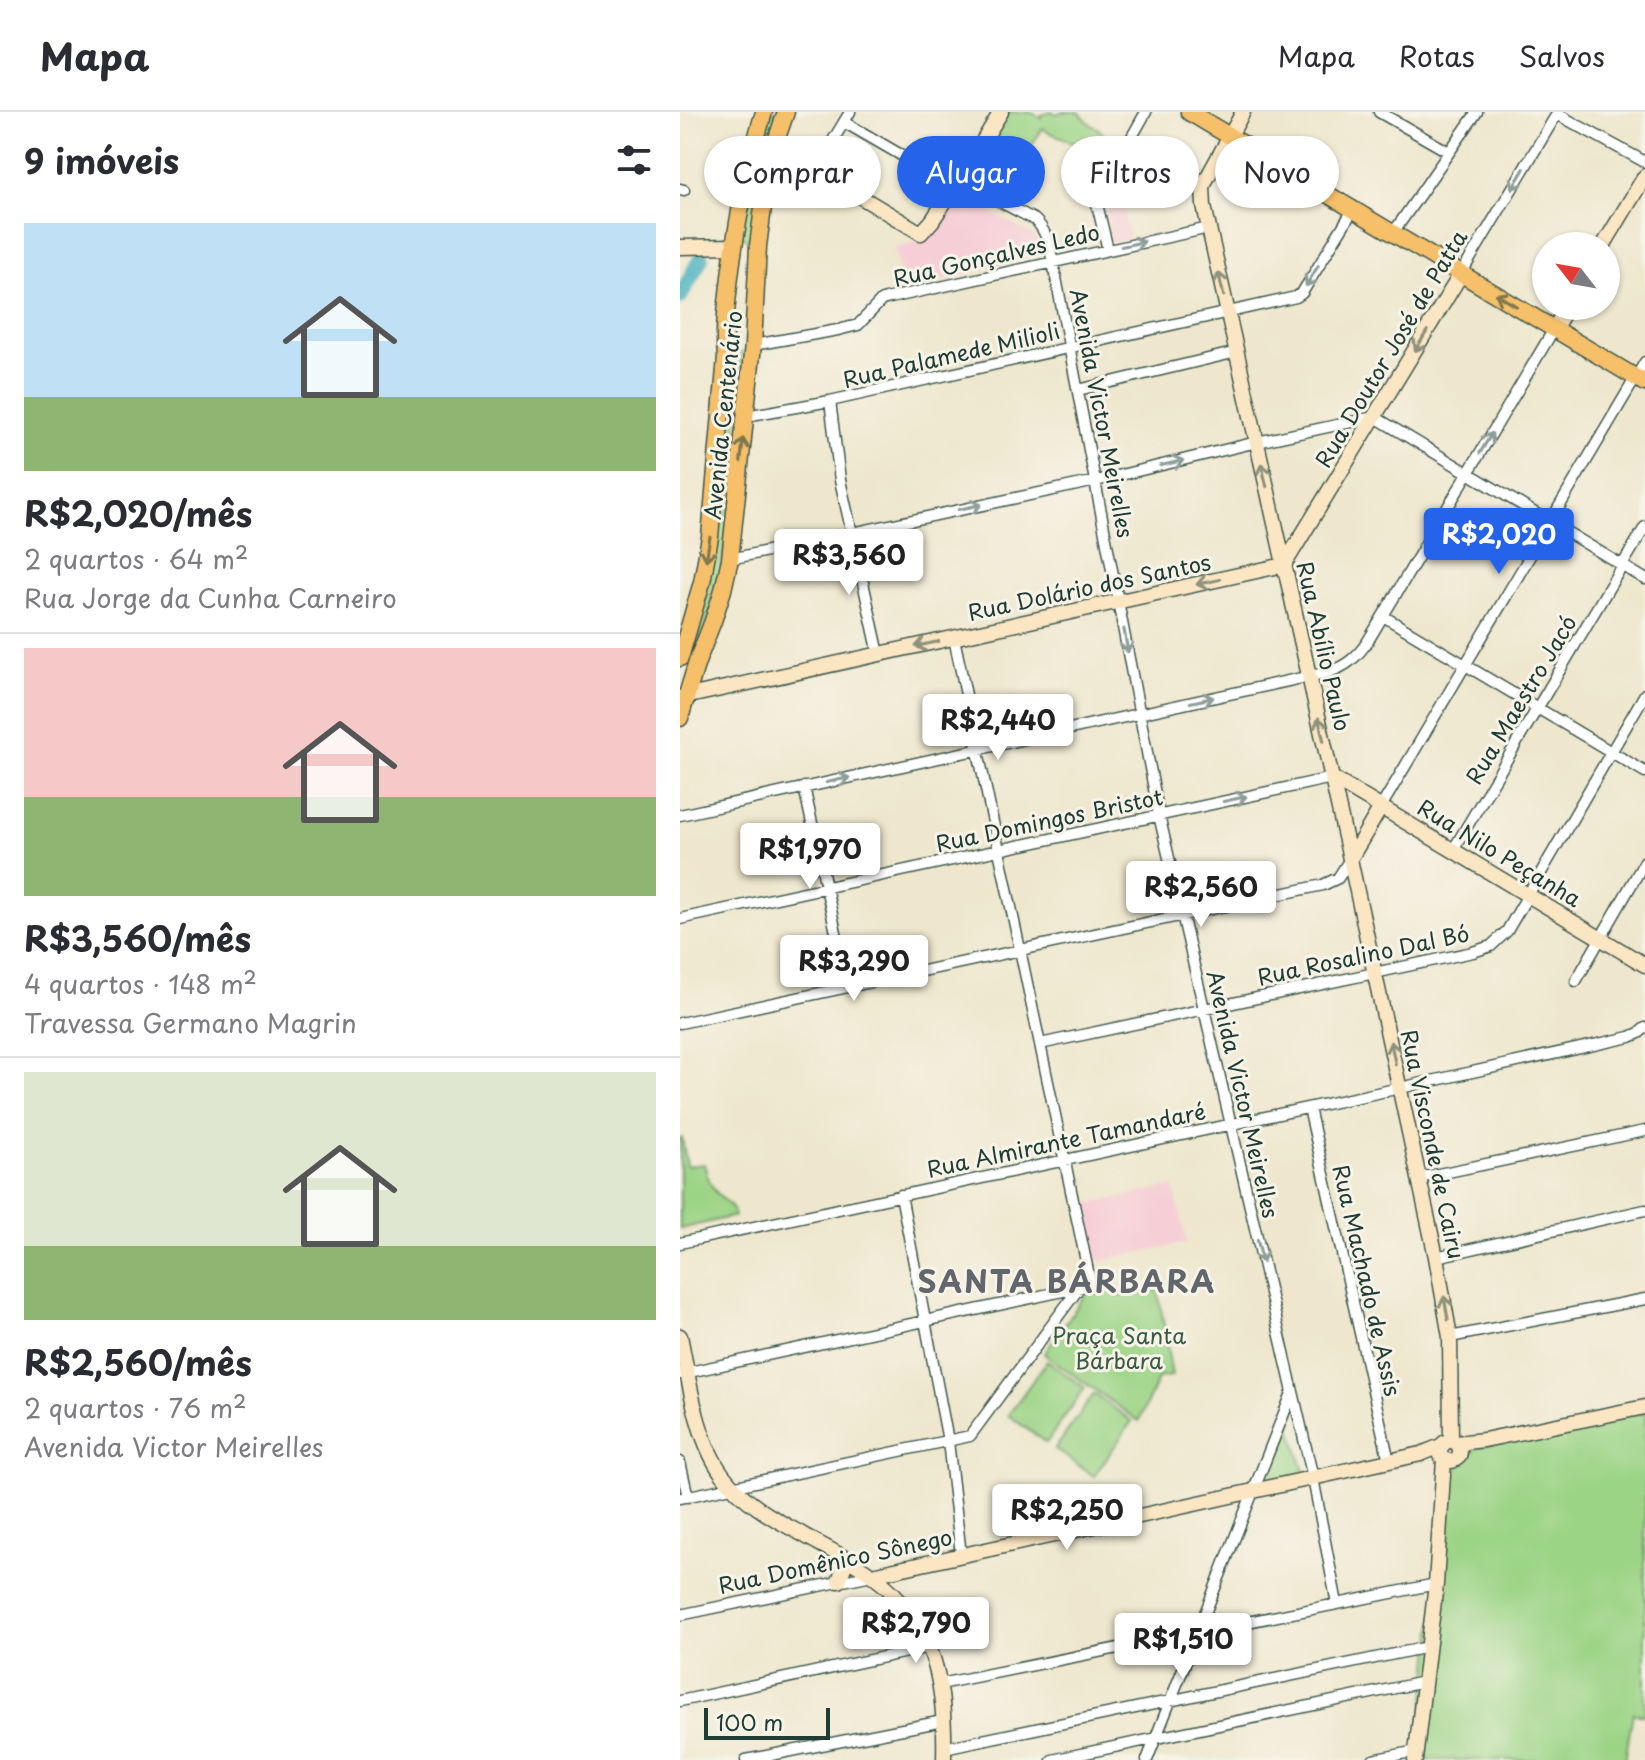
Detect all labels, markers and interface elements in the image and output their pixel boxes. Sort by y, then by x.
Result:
text: Mapa [40,27,150,84]
text: Mapa [1278,34,1355,77]
text: Rotas [1399,34,1475,77]
text: Salvos [1519,34,1605,77]
text: 9 imóveis [24,134,179,186]
chip: Comprar [704,136,881,208]
chip: Alugar [897,136,1045,208]
chip: Filtros [1061,136,1199,208]
chip: Novo [1215,136,1339,208]
icon: filters [612,138,656,182]
one-way arrow [1510,167,1526,190]
street label: Rua Gonçalves Ledo [890,214,1102,294]
street label: Rua Doutor José de Patta [1306,223,1474,473]
north arrow [1532,232,1620,320]
map controls [1532,232,1620,320]
one-way arrow [1120,236,1146,251]
one-way arrow [1304,264,1320,287]
one-way arrow [1213,272,1228,298]
icon: home [268,275,412,419]
street label: Avenida Victor Meirelles [1063,286,1143,540]
one-way arrow [1495,292,1518,308]
street label: Avenida Centenário [695,309,749,521]
street label: Rua Palamede Milioli [839,313,1063,395]
one-way arrow [1413,329,1429,352]
one-way arrow [1479,432,1494,456]
one-way arrow [735,438,750,463]
one-way arrow [1158,455,1184,470]
one-way arrow [1256,463,1271,488]
text: R$2,020/mês [24,487,253,539]
one-way arrow [957,499,983,514]
pin: R$2,020 [1425,508,1573,576]
text: R$2,020 [1442,514,1556,553]
pin: R$3,560 [775,529,923,597]
text: R$3,560 [792,535,906,574]
one-way arrow [700,536,715,561]
text: 2 quartos · 64 m² [24,539,248,578]
street label: Rua Dolário dos Santos [964,544,1214,628]
street label: Rua Abílio Paulo [1289,558,1361,734]
one-way arrow [1196,575,1221,590]
text: Rua Jorge da Cunha Carneiro [24,578,397,617]
street label: Rua Maestro Jacó [1456,608,1584,790]
one-way arrow [1120,628,1135,653]
one-way arrow [914,637,940,652]
one-way arrow [1188,692,1214,707]
pin: R$2,440 [924,694,1072,762]
icon: home [268,700,412,844]
text: R$2,440 [940,700,1056,739]
one-way arrow [1313,716,1328,742]
one-way arrow [825,772,851,787]
street label: Rua Domingos Bristot [932,779,1166,859]
street label: Rua Nilo Peçanha [1412,790,1588,914]
one-way arrow [1222,791,1248,806]
pin: R$1,970 [736,823,884,891]
text: R$1,970 [758,829,862,868]
pin: R$2,560 [1127,861,1275,929]
text: R$2,560 [1144,867,1258,906]
text: R$3,560/mês [24,912,251,964]
street label: Rua Rosalino Dal Bó [1254,915,1472,993]
pin: R$3,290 [780,935,928,1003]
text: R$3,290 [798,941,910,980]
text: 4 quartos · 148 m² [24,964,257,1003]
street label: Avenida Victor Meirelles [1199,967,1289,1221]
text: Travessa Germano Magrin [24,1003,357,1042]
street label: Rua Visconde de Cairu [1394,1026,1474,1262]
one-way arrow [1385,1041,1400,1067]
street label: Rua Almirante Tamandaré [924,1093,1208,1185]
icon: home [268,1124,412,1268]
street label: Rua Machado de Assis [1325,1161,1411,1399]
one-way arrow [1253,1237,1268,1263]
district label: SANTA BÁRBARA [918,1258,1216,1303]
one-way arrow [1438,1296,1453,1321]
park label: Praça Santa Bárbara [1052,1318,1186,1376]
text: R$2,560/mês [24,1336,252,1388]
text: 2 quartos · 76 m² [24,1388,247,1427]
text: Avenida Victor Meirelles [24,1427,323,1466]
pin: R$2,250 [993,1484,1141,1552]
text: R$2,250 [1010,1490,1124,1529]
street label: Rua Domênico Sônego [715,1519,955,1601]
pin: R$2,790 [842,1597,990,1665]
text: R$2,790 [861,1603,971,1642]
pin: R$1,510 [1109,1613,1257,1681]
text: R$1,510 [1133,1619,1233,1658]
scale bar [704,1704,830,1740]
text: 100 m [716,1705,783,1738]

